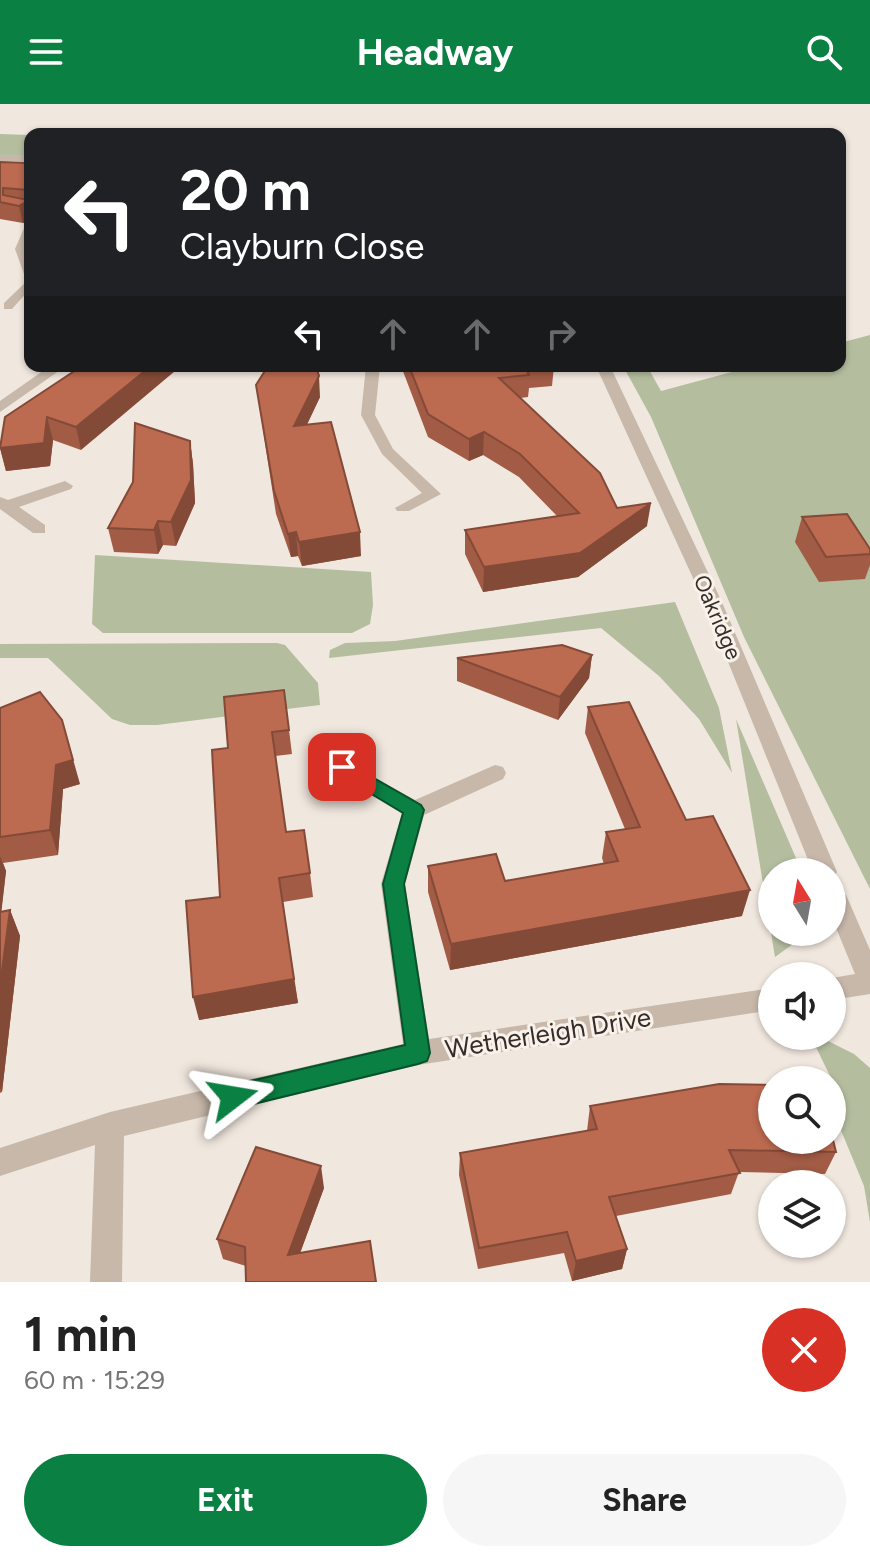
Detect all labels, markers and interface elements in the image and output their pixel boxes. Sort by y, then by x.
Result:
icon: menu [24,30,68,74]
icon: search [802,30,846,74]
text: Headway [357,31,513,74]
text: 20 m [180,157,311,224]
icon: left [48,160,152,264]
text: Clayburn Close [180,225,424,268]
icon: left [287,312,331,356]
icon: ahead [371,312,415,356]
icon: ahead [455,312,499,356]
icon: right [539,312,583,356]
street label: Oakridge [688,571,747,664]
pin [308,733,376,801]
icon: arrive [320,745,364,789]
north arrow [758,858,846,946]
map controls [758,858,846,1258]
button: sound [758,962,846,1050]
street label: Wetherleigh Drive [443,1001,653,1065]
position arrow [191,1055,275,1139]
button: search [758,1066,846,1154]
button: layers [758,1170,846,1258]
text: 1 min [24,1305,137,1363]
button: close [762,1308,846,1392]
text: 60 m · 15:29 [24,1364,165,1396]
button: Exit [24,1454,427,1546]
button: Share [443,1454,846,1546]

